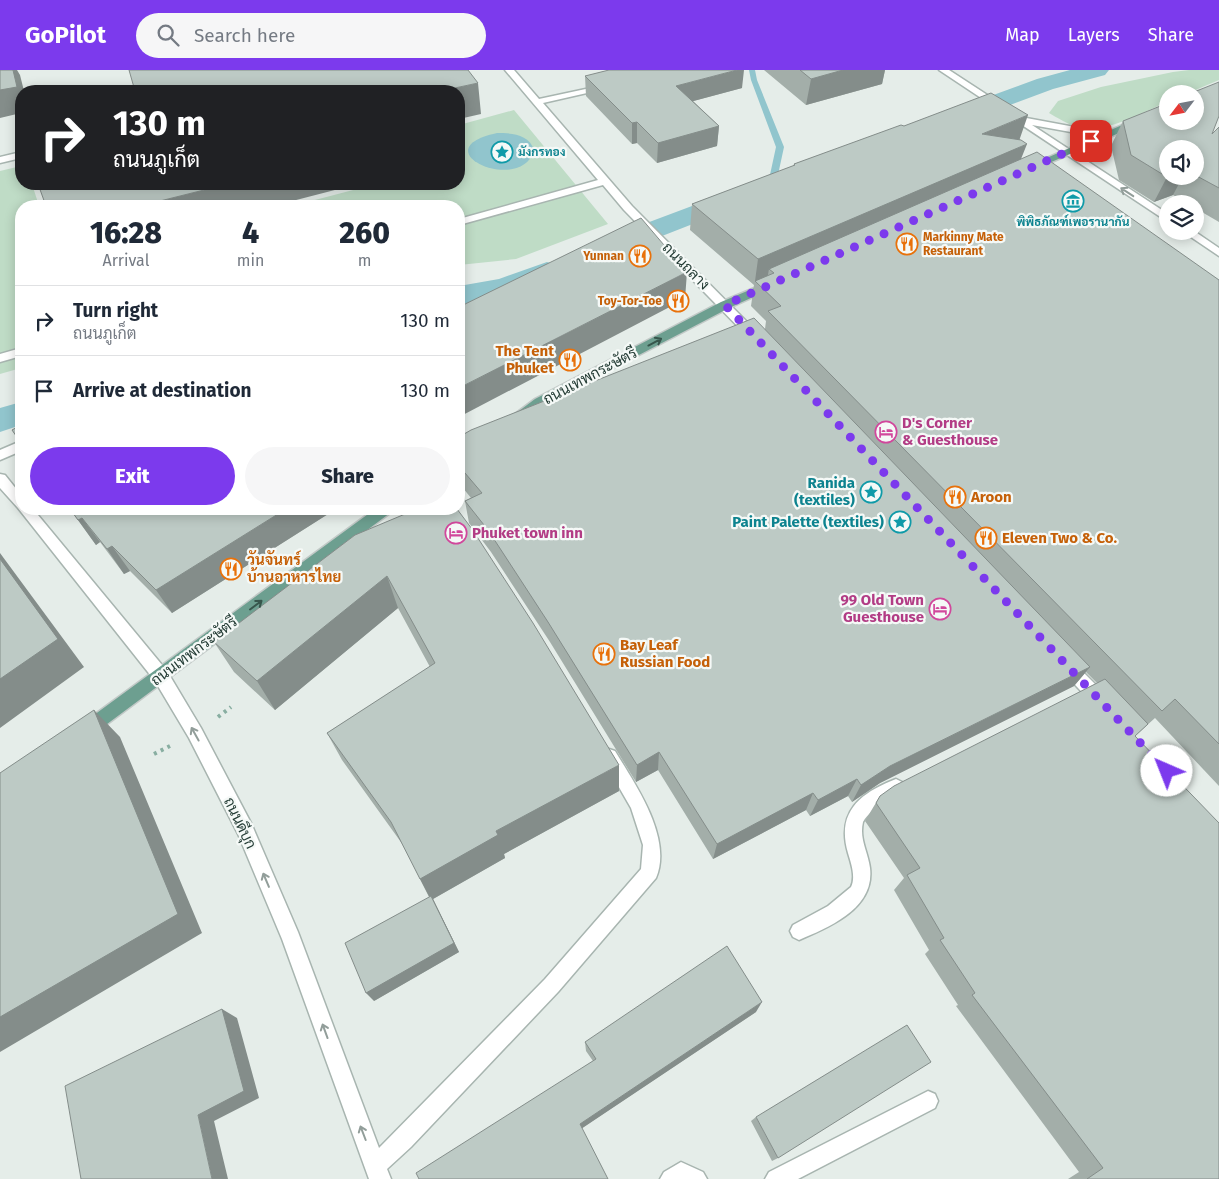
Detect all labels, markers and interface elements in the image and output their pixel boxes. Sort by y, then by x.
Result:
search box [136,13,486,58]
text: GoPilot [25,21,106,49]
icon: search [154,21,182,49]
text: Search here [194,24,295,47]
text: Map [1005,24,1040,46]
text: Layers [1068,24,1120,46]
text: Share [1148,24,1194,46]
north arrow [1159,85,1204,130]
map controls [1159,85,1204,240]
text: 130 m [113,102,206,144]
icon: right [30,105,95,170]
pin [1070,120,1112,162]
icon: arrive [1077,127,1105,155]
place icon: มังกรทอง [490,140,514,164]
button: sound [1159,140,1204,185]
place label: มังกรทอง [518,145,566,159]
text: ถนนภูเก็ต [113,146,200,173]
one-way arrow [1120,187,1134,197]
museum icon: พิพิธภัณฑ์เพอรานากัน [1061,189,1085,213]
button: layers [1159,195,1204,240]
place label: พิพิธภัณฑ์เพอรานากัน [1016,214,1130,229]
text: 16:28 [90,215,162,251]
text: 4 [242,215,259,251]
text: 260 [339,215,390,251]
place label: Markinny Mate Restaurant [923,230,1004,258]
restaurant icon: Markinny Mate Restaurant [895,232,919,256]
street label: ถนนถลาง [659,239,713,293]
restaurant icon: Yunnan [628,244,652,268]
place label: Yunnan [582,249,624,263]
text: Arrival [102,251,149,270]
text: min [237,251,264,270]
text: m [358,251,372,270]
restaurant icon: Toy-Tor-Toe [666,289,690,313]
place label: Toy-Tor-Toe [598,294,662,308]
text: Turn right [73,299,158,322]
icon: right [30,307,58,335]
text: 130 m [400,309,450,332]
text: ถนนภูเก็ต [73,324,136,343]
one-way arrow [647,337,662,346]
place label: The Tent Phuket [495,342,554,377]
street label: ถนนเทพกระษัตรี [540,343,640,408]
restaurant icon: The Tent Phuket [558,348,582,372]
icon: arrive [30,377,58,405]
text: Arrive at destination [73,379,252,402]
text: 130 m [400,379,450,402]
place label: D's Corner & Guesthouse [902,414,998,449]
hotel icon: D's Corner & Guesthouse [874,420,898,444]
button: Exit [30,447,235,505]
button: Share [245,447,450,505]
place label: Ranida (textiles) [794,474,855,509]
place icon: Ranida (textiles) [859,480,883,504]
restaurant icon: Aroon [943,485,967,509]
place label: Aroon [970,488,1012,506]
place icon: Paint Palette (textiles) [888,510,912,534]
place label: Paint Palette (textiles) [732,513,884,531]
hotel icon: Phuket town inn [444,521,468,545]
place label: Phuket town inn [472,524,583,542]
restaurant icon: Eleven Two & Co. [974,526,998,550]
place label: Eleven Two & Co. [1002,529,1117,547]
place label: วันจันทร์ บ้านอาหารไทย [247,550,341,586]
restaurant icon: วันจันทร์ บ้านอาหารไทย [219,557,243,581]
place label: 99 Old Town Guesthouse [840,591,924,626]
hotel icon: 99 Old Town Guesthouse [928,597,952,621]
one-way arrow [249,600,263,610]
street label: ถนนเทพกระษัตรี [147,612,241,689]
place label: Bay Leaf Russian Food [620,636,710,671]
restaurant icon: Bay Leaf Russian Food [592,642,616,666]
one-way arrow [190,726,200,741]
position arrow [1140,744,1192,796]
street label: ถนนดีบุก [218,794,261,853]
one-way arrow [261,873,271,888]
one-way arrow [320,1024,329,1039]
one-way arrow [358,1126,367,1141]

